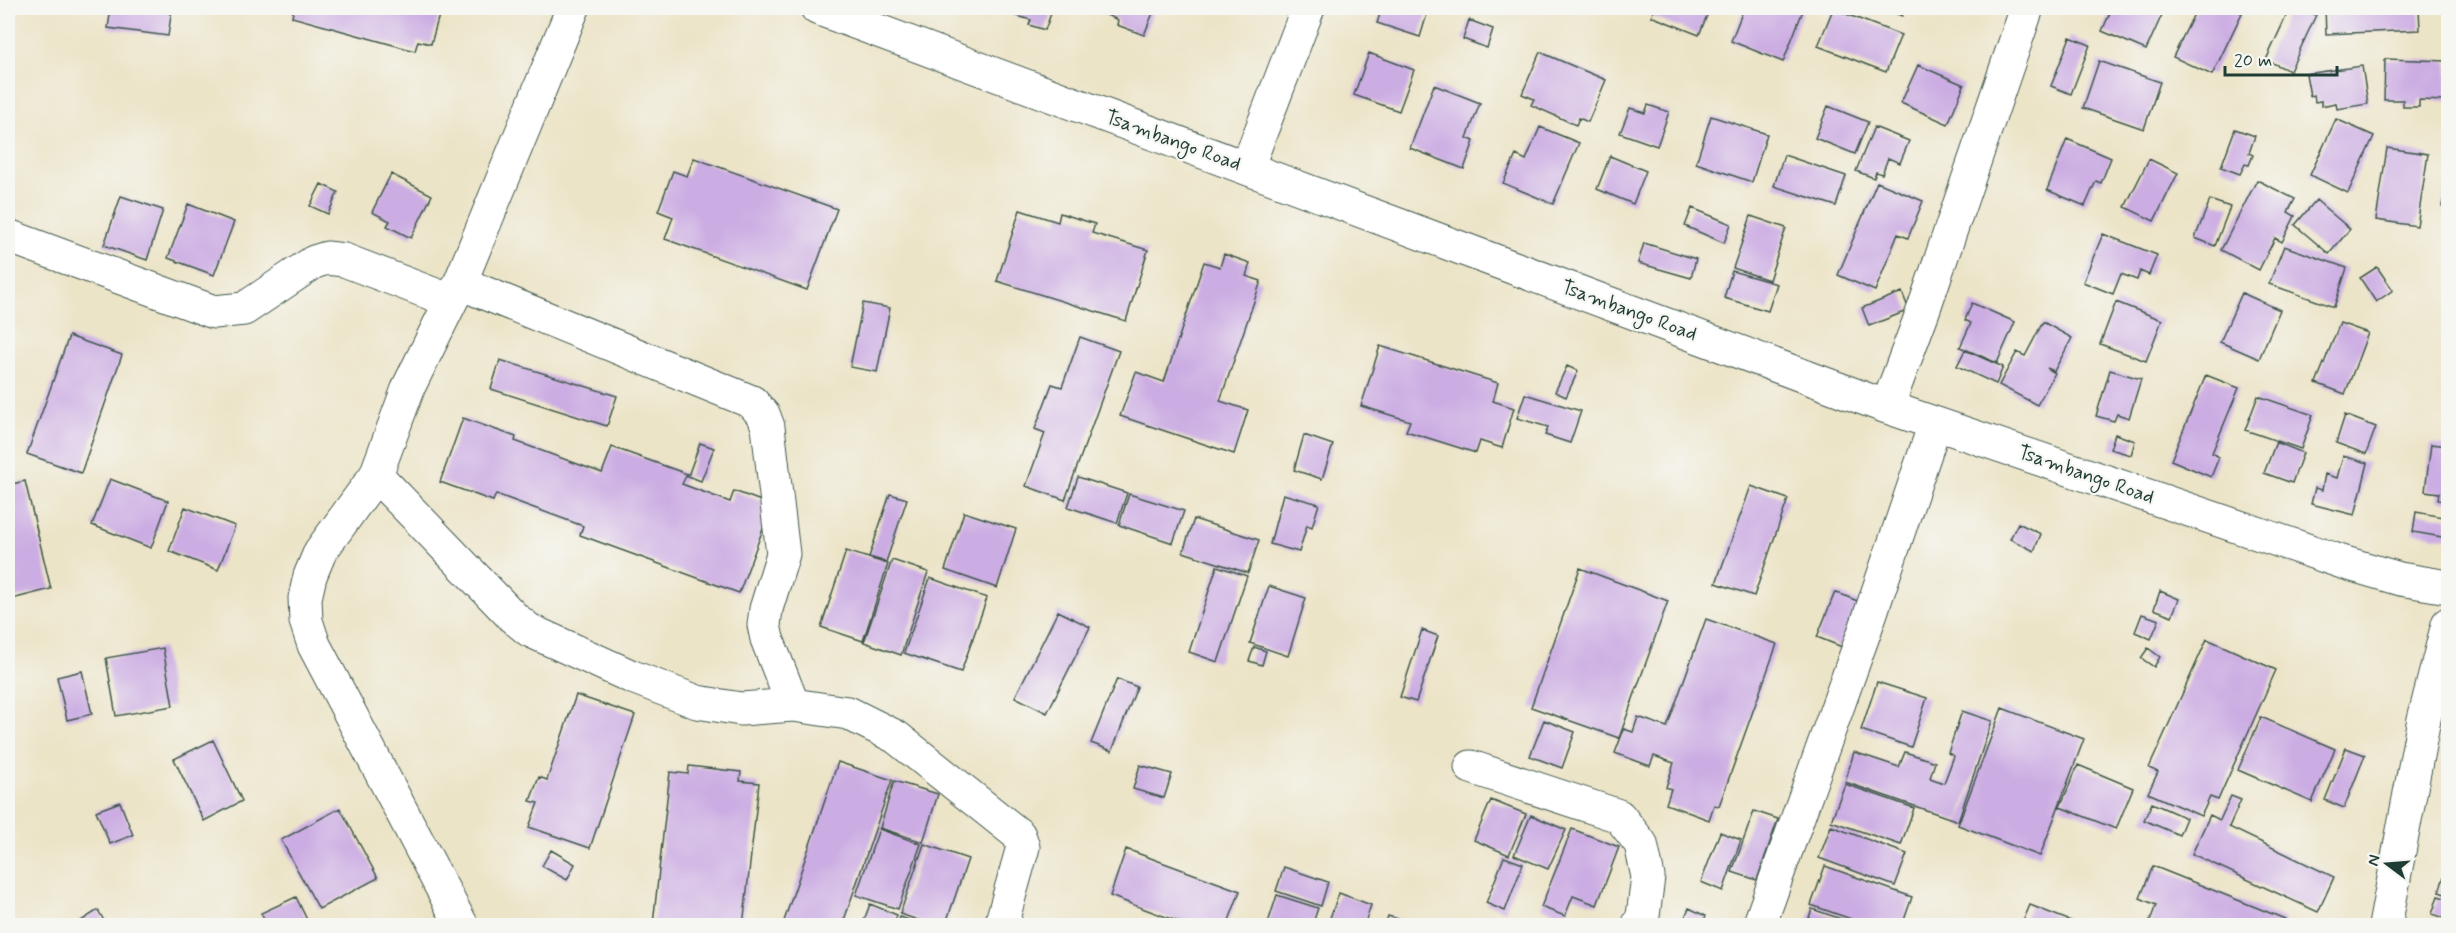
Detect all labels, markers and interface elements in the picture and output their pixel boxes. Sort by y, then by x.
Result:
scale bar [2225,39,2338,77]
text: 20 m [2234,49,2272,73]
street label: Tsambango Road [1101,104,1245,179]
street label: Tsambango Road [1557,274,1701,349]
street label: Tsambango Road [2014,439,2158,512]
north arrow [2357,834,2417,894]
text: N [2362,852,2386,868]

